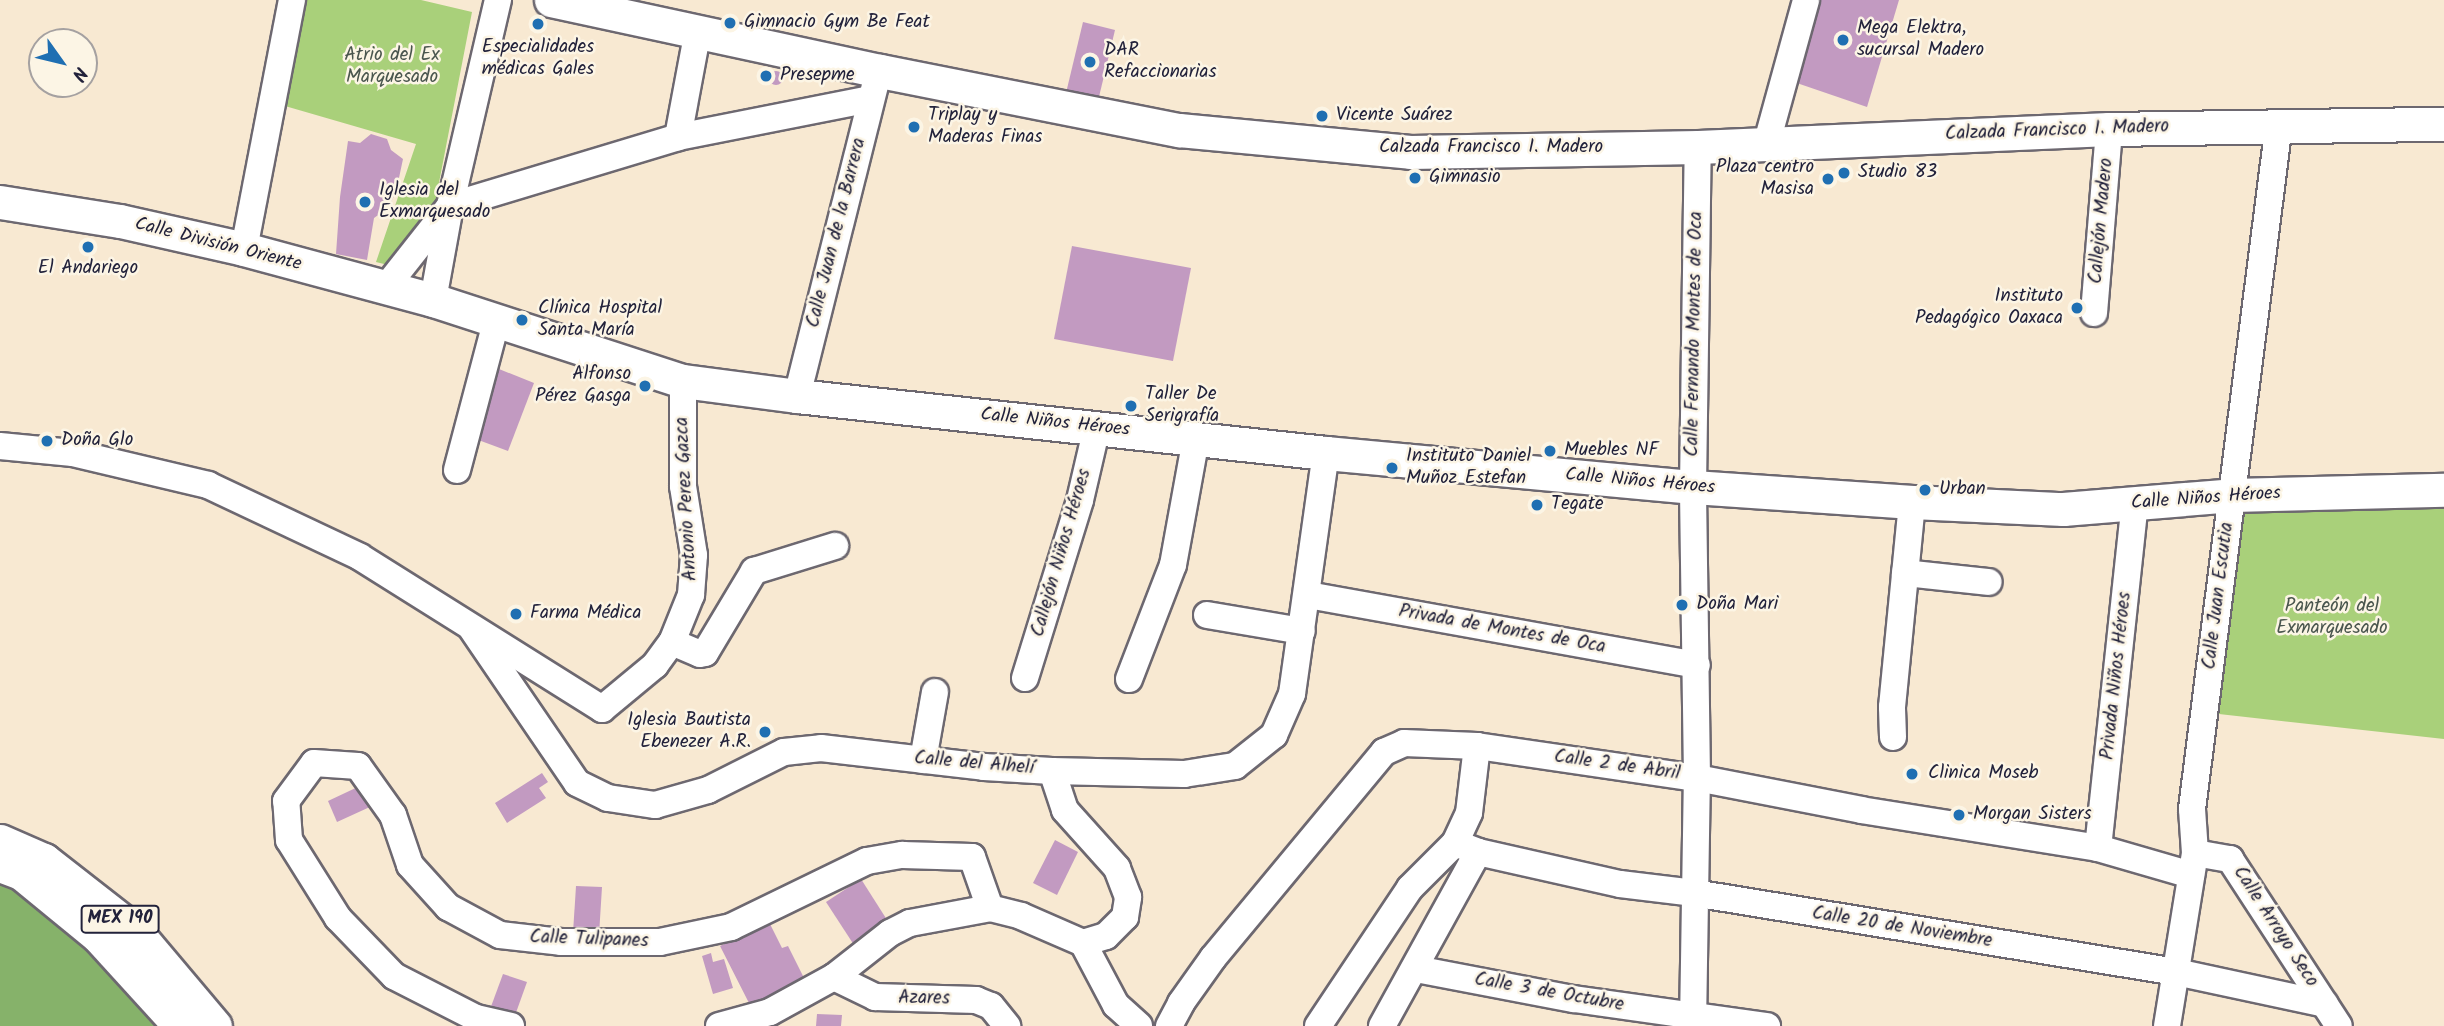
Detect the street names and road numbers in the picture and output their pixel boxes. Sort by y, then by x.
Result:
street label: Calzada Francisco I. Madero [1945,116,2169,146]
street label: Calle Juan de la Barrera [802,136,872,330]
street label: Calzada Francisco I. Madero [1379,137,1603,159]
street label: Callejón Madero [2085,157,2119,285]
street label: Calle Fernando Montes de Oca [1681,211,1709,457]
street label: Calle División Oriente [132,213,304,277]
street label: Calle Niños Héroes [979,404,1131,442]
street label: Antonio Perez Gazca [671,416,703,582]
street label: Calle Niños Héroes [1564,464,1716,500]
street label: Callejón Niños Héroes [1027,466,1097,640]
street label: Calle Niños Héroes [2130,482,2282,516]
street label: Calle Juan Escutia [2199,521,2239,671]
street label: Privada Niños Héroes [2097,591,2137,761]
street label: Privada de Montes de Oca [1397,601,1607,659]
street label: Calle 2 de Abril [1552,746,1682,786]
street label: Calle del Alhelí [913,747,1035,781]
street label: Calle Arroyo Seco [2227,862,2323,992]
street label: Calle 20 de Noviembre [1810,902,1994,954]
road number: MEX 190 [80,904,160,934]
street label: Calle Tulipanes [529,927,649,953]
street label: Calle 3 de Octubre [1473,969,1625,1017]
street label: Azares [898,987,950,1011]

